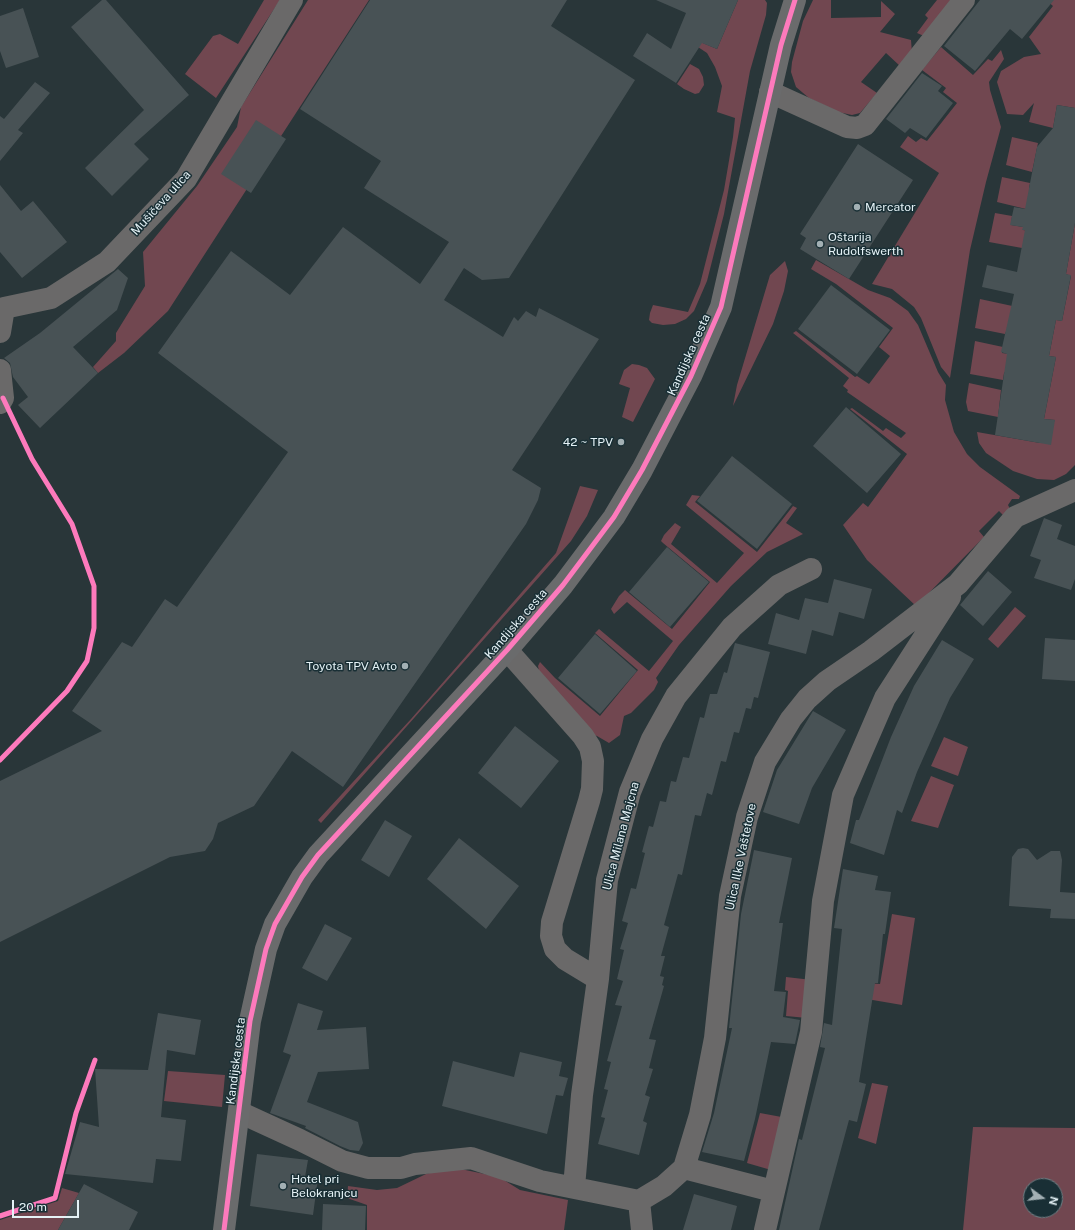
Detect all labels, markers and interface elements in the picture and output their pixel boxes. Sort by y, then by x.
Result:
street label: Mušičeva ulica [128,168,194,238]
place label: Mercator [865,200,916,214]
marker: Mercator [852,202,862,212]
place label: Oštarija Rudolfswerth [828,230,903,258]
marker: Oštarija Rudolfswerth [815,239,825,249]
street label: Kandijska cesta [665,312,713,398]
place label: 42 ~ TPV [563,435,613,449]
marker: 42 ~ TPV [616,437,626,447]
street label: Kandijska cesta [482,586,550,662]
place label: Toyota TPV Avto [306,659,397,673]
marker: Toyota TPV Avto [400,661,410,671]
street label: Ulica Milana Majcna [600,780,642,892]
street label: Ulica Ilke Vaštetove [723,802,759,912]
street label: Kandijska cesta [224,1017,248,1105]
place label: Hotel pri Belokranjcu [291,1172,357,1200]
north arrow [1023,1178,1063,1218]
marker: Hotel pri Belokranjcu [278,1181,288,1191]
scale bar [14,1192,81,1218]
text: N [1047,1195,1061,1207]
text: 20 m [19,1200,47,1214]

